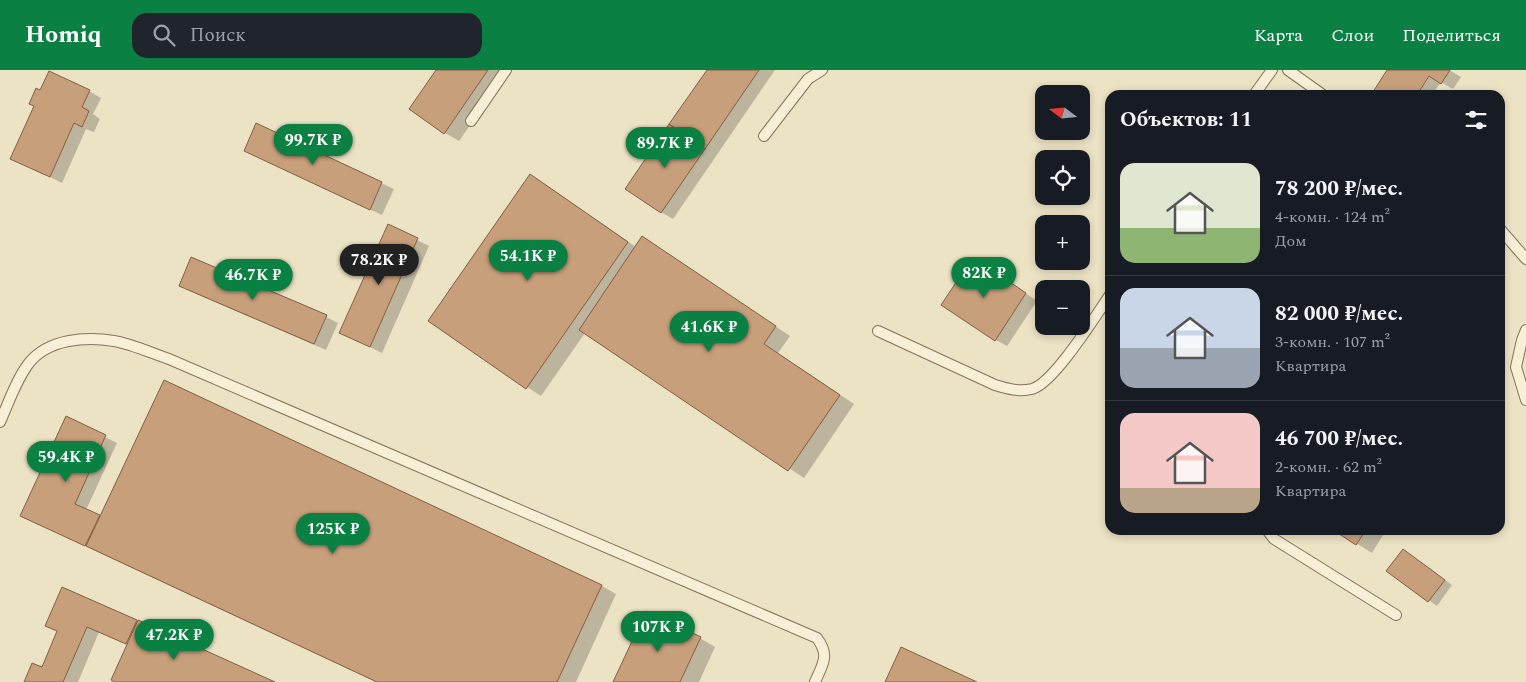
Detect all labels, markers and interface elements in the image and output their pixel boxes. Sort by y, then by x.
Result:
search box [132,13,482,58]
text: Homiq [25,17,102,53]
icon: search [150,21,178,49]
text: Поиск [190,21,246,50]
text: Карта [1254,22,1303,49]
text: Слои [1331,22,1374,49]
text: Поделиться [1402,22,1501,49]
north arrow [1035,85,1090,140]
map controls [1035,85,1090,335]
text: Объектов: 11 [1120,104,1252,136]
icon: filters [1462,106,1490,134]
pin: 99.7K ₽ [267,124,359,166]
pin: 89.7K ₽ [619,126,711,169]
text: 99.7K ₽ [285,128,341,152]
text: 89.7K ₽ [637,131,693,155]
button: locate [1035,150,1090,205]
text: 78 200 ₽/мес. [1275,173,1403,205]
icon: home [1160,183,1220,243]
text: 4-комн. · 124 m² [1275,205,1390,229]
button: + [1035,215,1090,270]
text: Дом [1275,229,1307,253]
pin: 54.1K ₽ [482,240,574,282]
pin: 78.2K ₽ [333,244,425,286]
text: 54.1K ₽ [500,244,556,268]
text: 78.2K ₽ [351,248,407,272]
pin: 82K ₽ [949,256,1019,299]
pin: 46.7K ₽ [207,258,299,301]
text: 82K ₽ [962,261,1006,285]
text: 46.7K ₽ [225,263,281,287]
button: − [1035,280,1090,335]
text: 82 000 ₽/мес. [1275,298,1403,330]
icon: home [1160,308,1220,368]
pin: 41.6K ₽ [663,310,755,353]
text: 41.6K ₽ [681,315,737,339]
text: 3-комн. · 107 m² [1275,330,1390,354]
text: Квартира [1275,354,1346,378]
text: 46 700 ₽/мес. [1275,423,1403,455]
icon: home [1160,433,1220,493]
pin: 59.4K ₽ [20,440,112,483]
text: 59.4K ₽ [38,445,94,469]
text: 2-комн. · 62 m² [1275,455,1382,479]
text: Квартира [1275,479,1346,503]
pin: 125K ₽ [292,512,374,555]
text: 125K ₽ [307,517,359,541]
pin: 107K ₽ [617,610,699,653]
text: 107K ₽ [632,615,684,639]
pin: 47.2K ₽ [128,618,220,661]
text: 47.2K ₽ [146,623,202,647]

